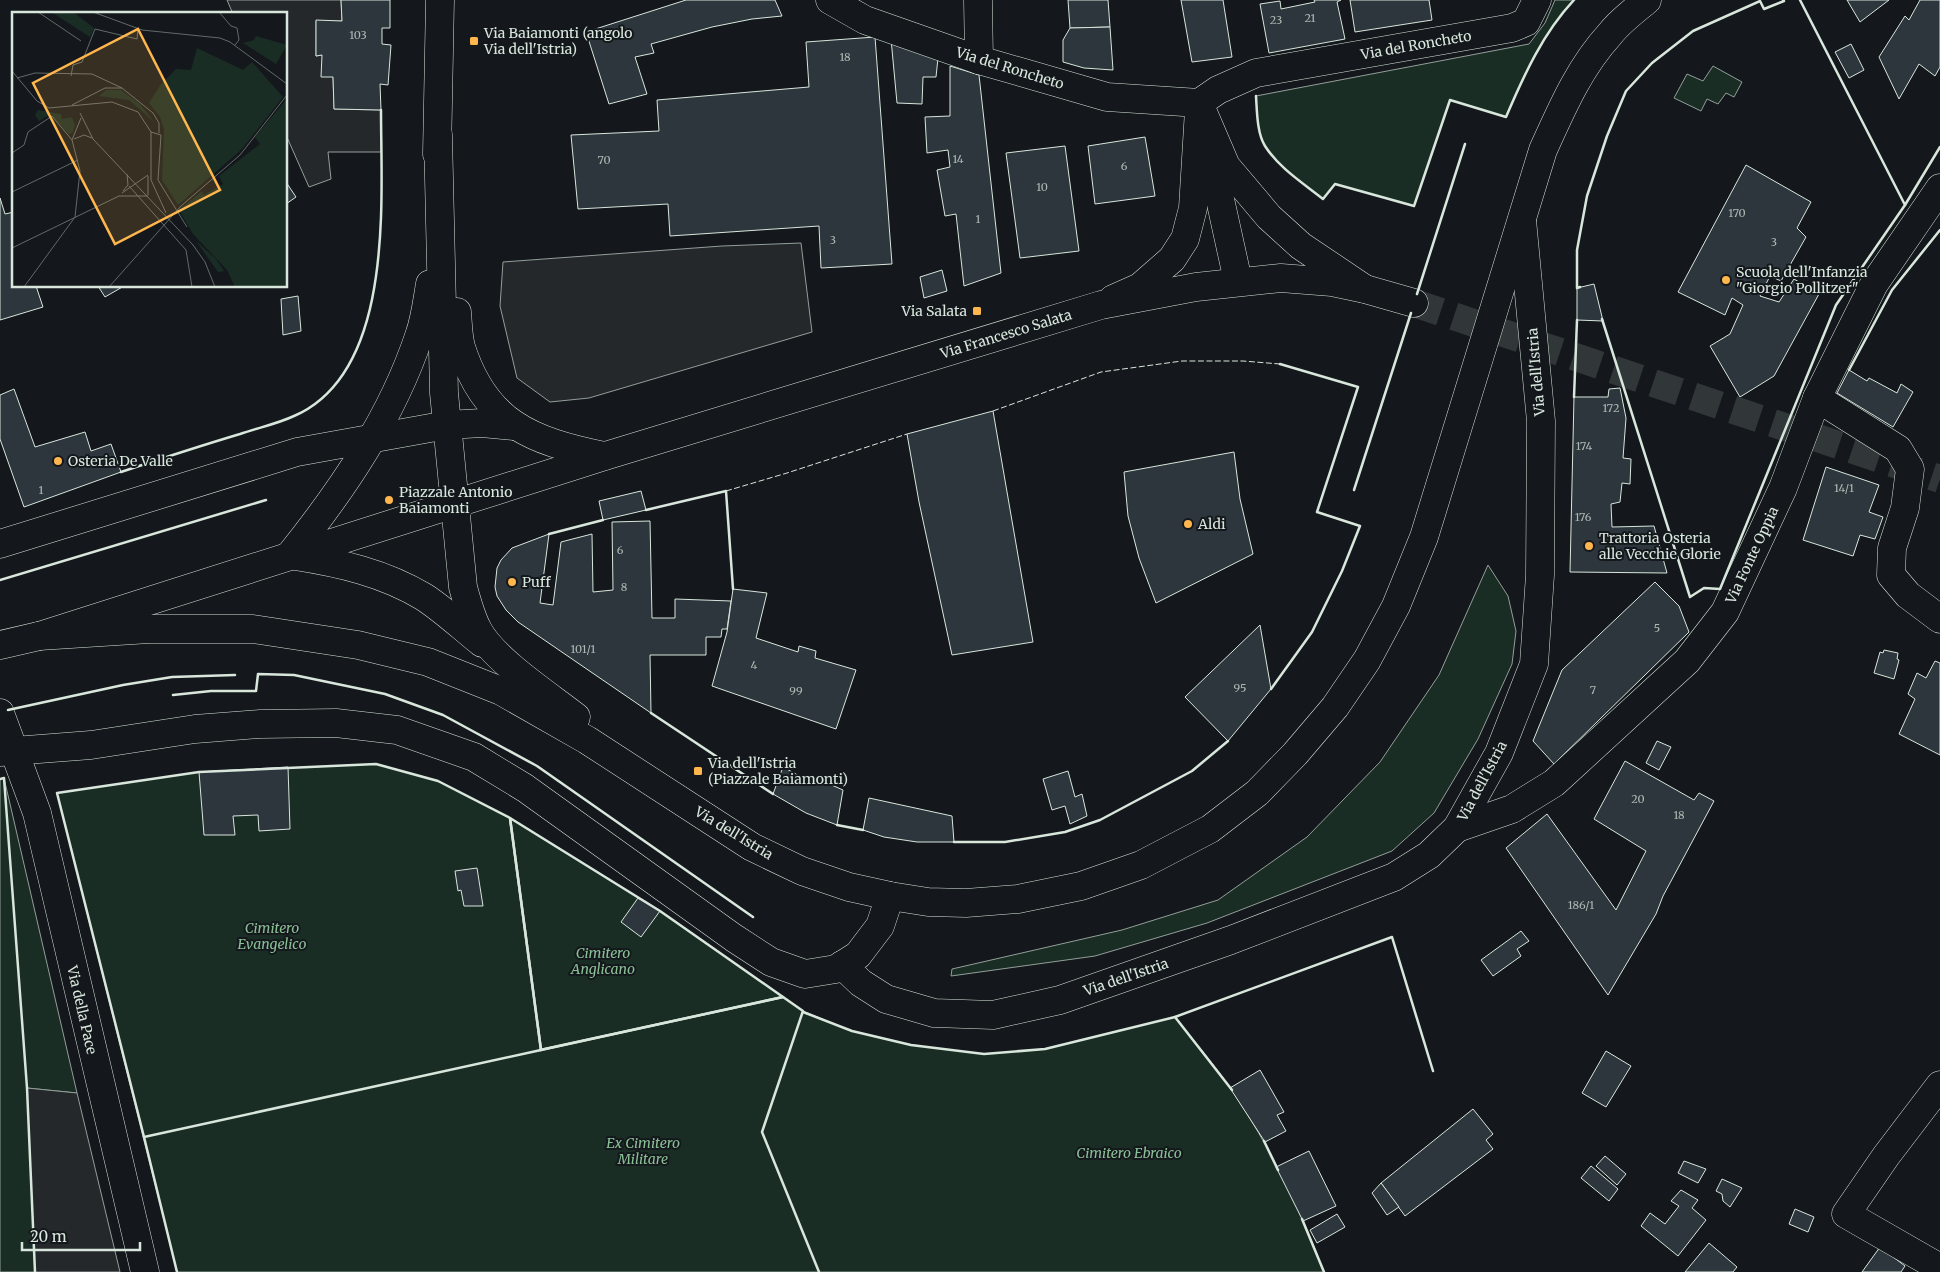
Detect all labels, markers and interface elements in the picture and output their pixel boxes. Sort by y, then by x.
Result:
house number: 21 [1304,11,1316,25]
inset map [12,12,288,288]
house number: 23 [1270,13,1282,27]
place label: Via Baiamonti (angolo Via dell'Istria) [483,24,633,58]
street label: Via del Roncheto [1358,26,1473,64]
house number: 103 [349,28,367,42]
marker: Via Baiamonti (angolo Via dell'Istria) [468,35,480,47]
street label: Via del Roncheto [953,43,1066,93]
house number: 18 [839,50,851,64]
house number: 14 [952,152,964,166]
house number: 70 [597,153,611,167]
house number: 6 [1121,159,1128,173]
house number: 10 [1036,180,1048,194]
house number: 170 [1728,206,1746,220]
house number: 1 [976,212,981,226]
house number: 3 [830,233,836,247]
house number: 3 [1771,235,1777,249]
place label: Scuola dell'Infanzia "Giorgio Pollitzer" [1736,263,1868,297]
marker: Scuola dell'Infanzia "Giorgio Pollitzer" [1720,274,1732,286]
place label: Via Salata [900,302,967,320]
street label: Via Francesco Salata [937,305,1074,363]
marker: Via Salata [971,305,983,317]
street label: Via dell'Istria [1523,327,1549,418]
house number: 172 [1603,401,1620,415]
house number: 174 [1576,439,1592,453]
place label: Osteria De Valle [68,452,173,470]
marker: Osteria De Valle [52,455,64,467]
house number: 14/1 [1834,481,1854,495]
house number: 1 [39,483,44,497]
place label: Piazzale Antonio Baiamonti [399,483,512,517]
marker: Piazzale Antonio Baiamonti [383,494,395,506]
street label: Via Fonte Oppia [1721,503,1783,607]
house number: 176 [1575,510,1592,524]
place label: Aldi [1197,515,1226,533]
marker: Aldi [1182,518,1194,530]
place label: Trattoria Osteria alle Vecchie Glorie [1599,529,1721,563]
marker: Trattoria Osteria alle Vecchie Glorie [1583,540,1595,552]
house number: 6 [617,543,624,557]
place label: Puff [522,573,551,591]
marker: Puff [506,576,518,588]
house number: 8 [621,580,628,594]
house number: 5 [1654,621,1660,635]
house number: 101/1 [571,642,595,656]
house number: 4 [751,658,758,672]
house number: 95 [1234,681,1246,695]
house number: 7 [1590,683,1596,697]
house number: 99 [789,684,803,698]
street label: Via dell'Istria [1453,737,1511,825]
place label: Via dell'Istria (Piazzale Baiamonti) [707,754,848,788]
marker: Via dell'Istria (Piazzale Baiamonti) [692,765,704,777]
house number: 20 [1631,792,1645,806]
street label: Via dell'Istria [691,802,777,864]
house number: 18 [1673,808,1685,822]
house number: 186/1 [1568,898,1594,912]
park label: Cimitero Evangelico [238,919,306,953]
park label: Cimitero Anglicano [570,944,635,978]
street label: Via dell'Istria [1080,954,1171,1000]
street label: Via della Pace [63,963,101,1056]
park label: Ex Cimitero Militare [606,1134,680,1168]
park label: Cimitero Ebraico [1076,1144,1182,1162]
scale bar [22,1220,140,1252]
text: 20 m [30,1227,67,1246]

